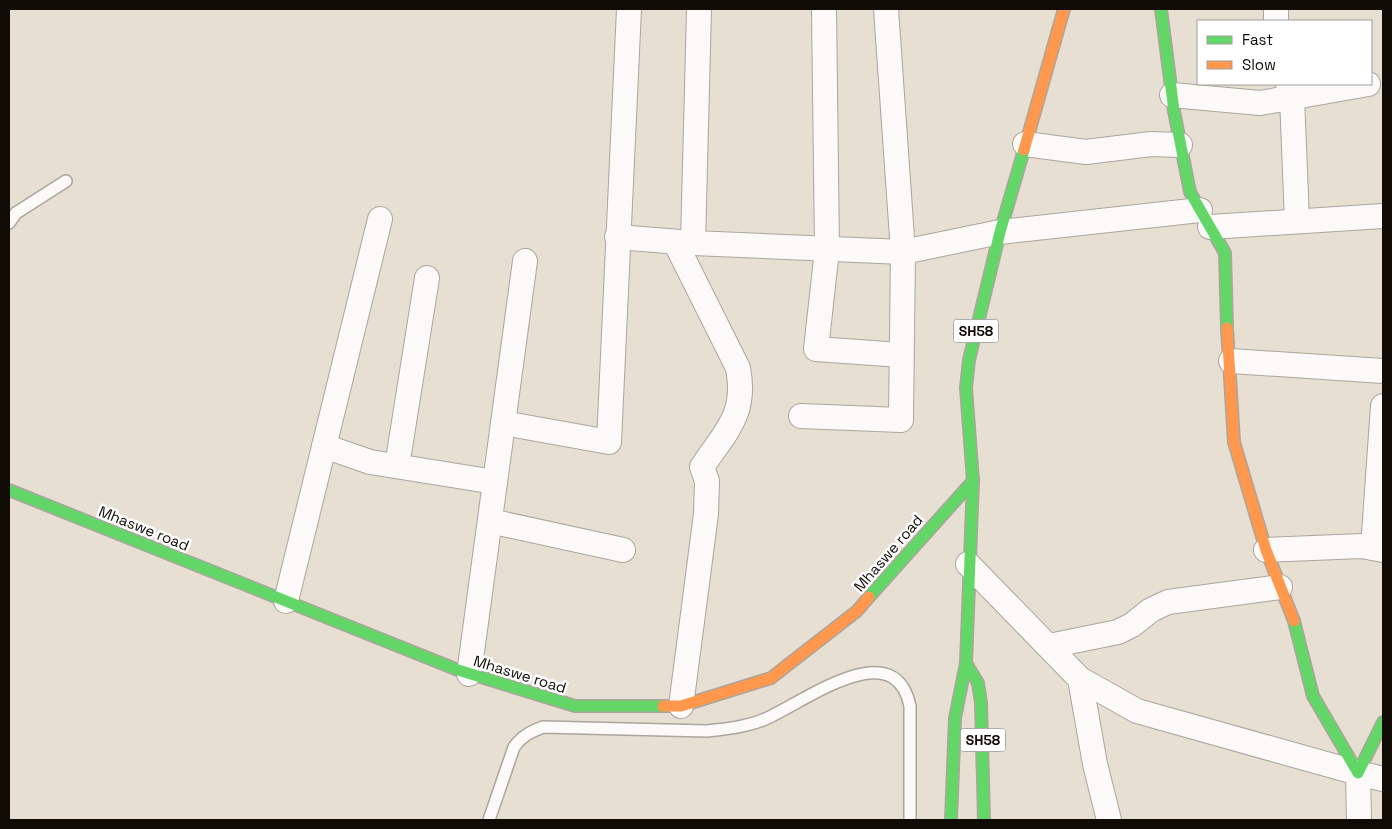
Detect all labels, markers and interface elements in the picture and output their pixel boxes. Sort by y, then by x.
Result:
legend [1197,20,1372,85]
text: Fast [1242,30,1273,49]
text: Slow [1242,55,1276,74]
road number: SH58 [954,320,998,342]
street label: Mhaswe road [96,501,192,555]
street label: Mhaswe road [849,511,927,595]
street label: Mhaswe road [471,651,569,697]
road number: SH58 [960,728,1006,752]

